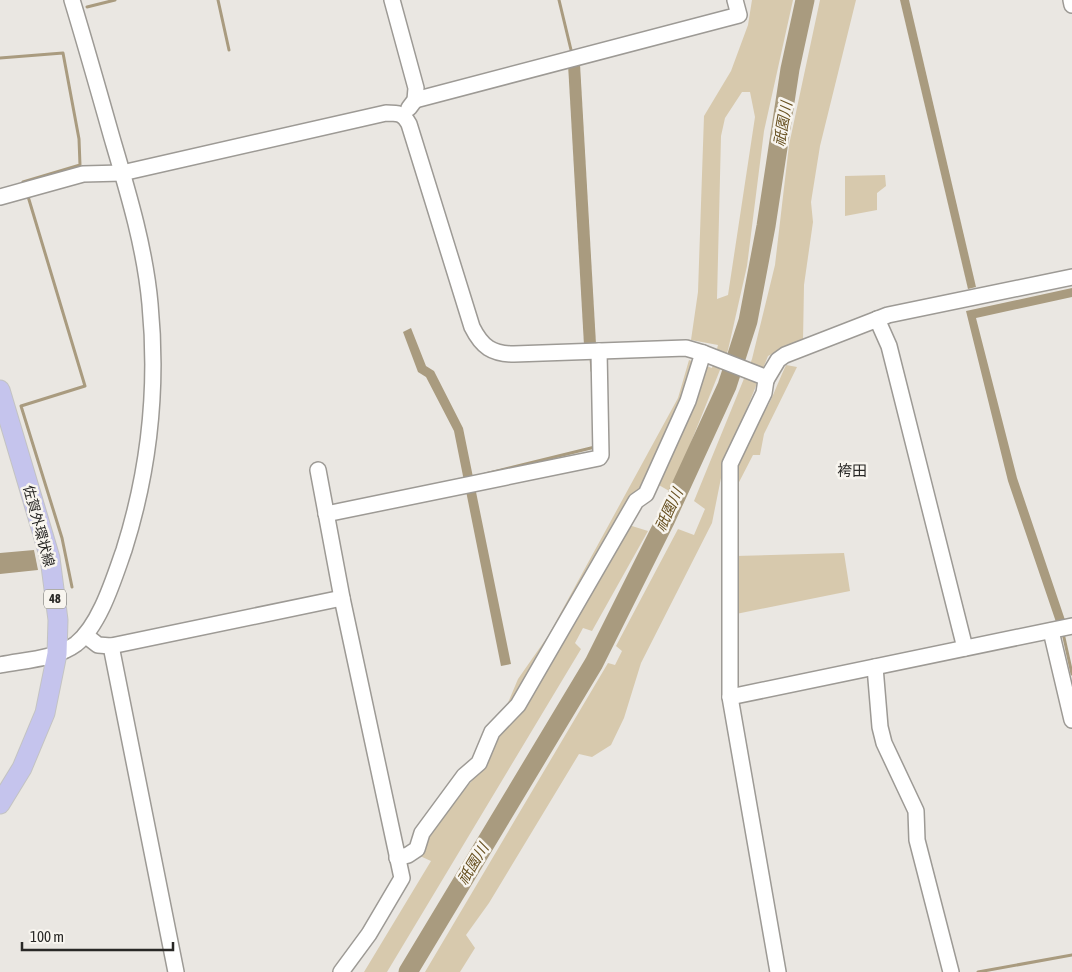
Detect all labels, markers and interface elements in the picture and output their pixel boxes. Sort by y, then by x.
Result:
water label: 祇園川 [770,98,795,148]
district label: 袴田 [837,462,867,479]
street label: 佐賀外環状線 [20,483,58,569]
water label: 祇園川 [651,484,687,534]
road number: 48 [44,590,66,608]
water label: 祇園川 [454,838,492,887]
scale bar [22,920,174,952]
text: 100 m [30,928,64,945]

